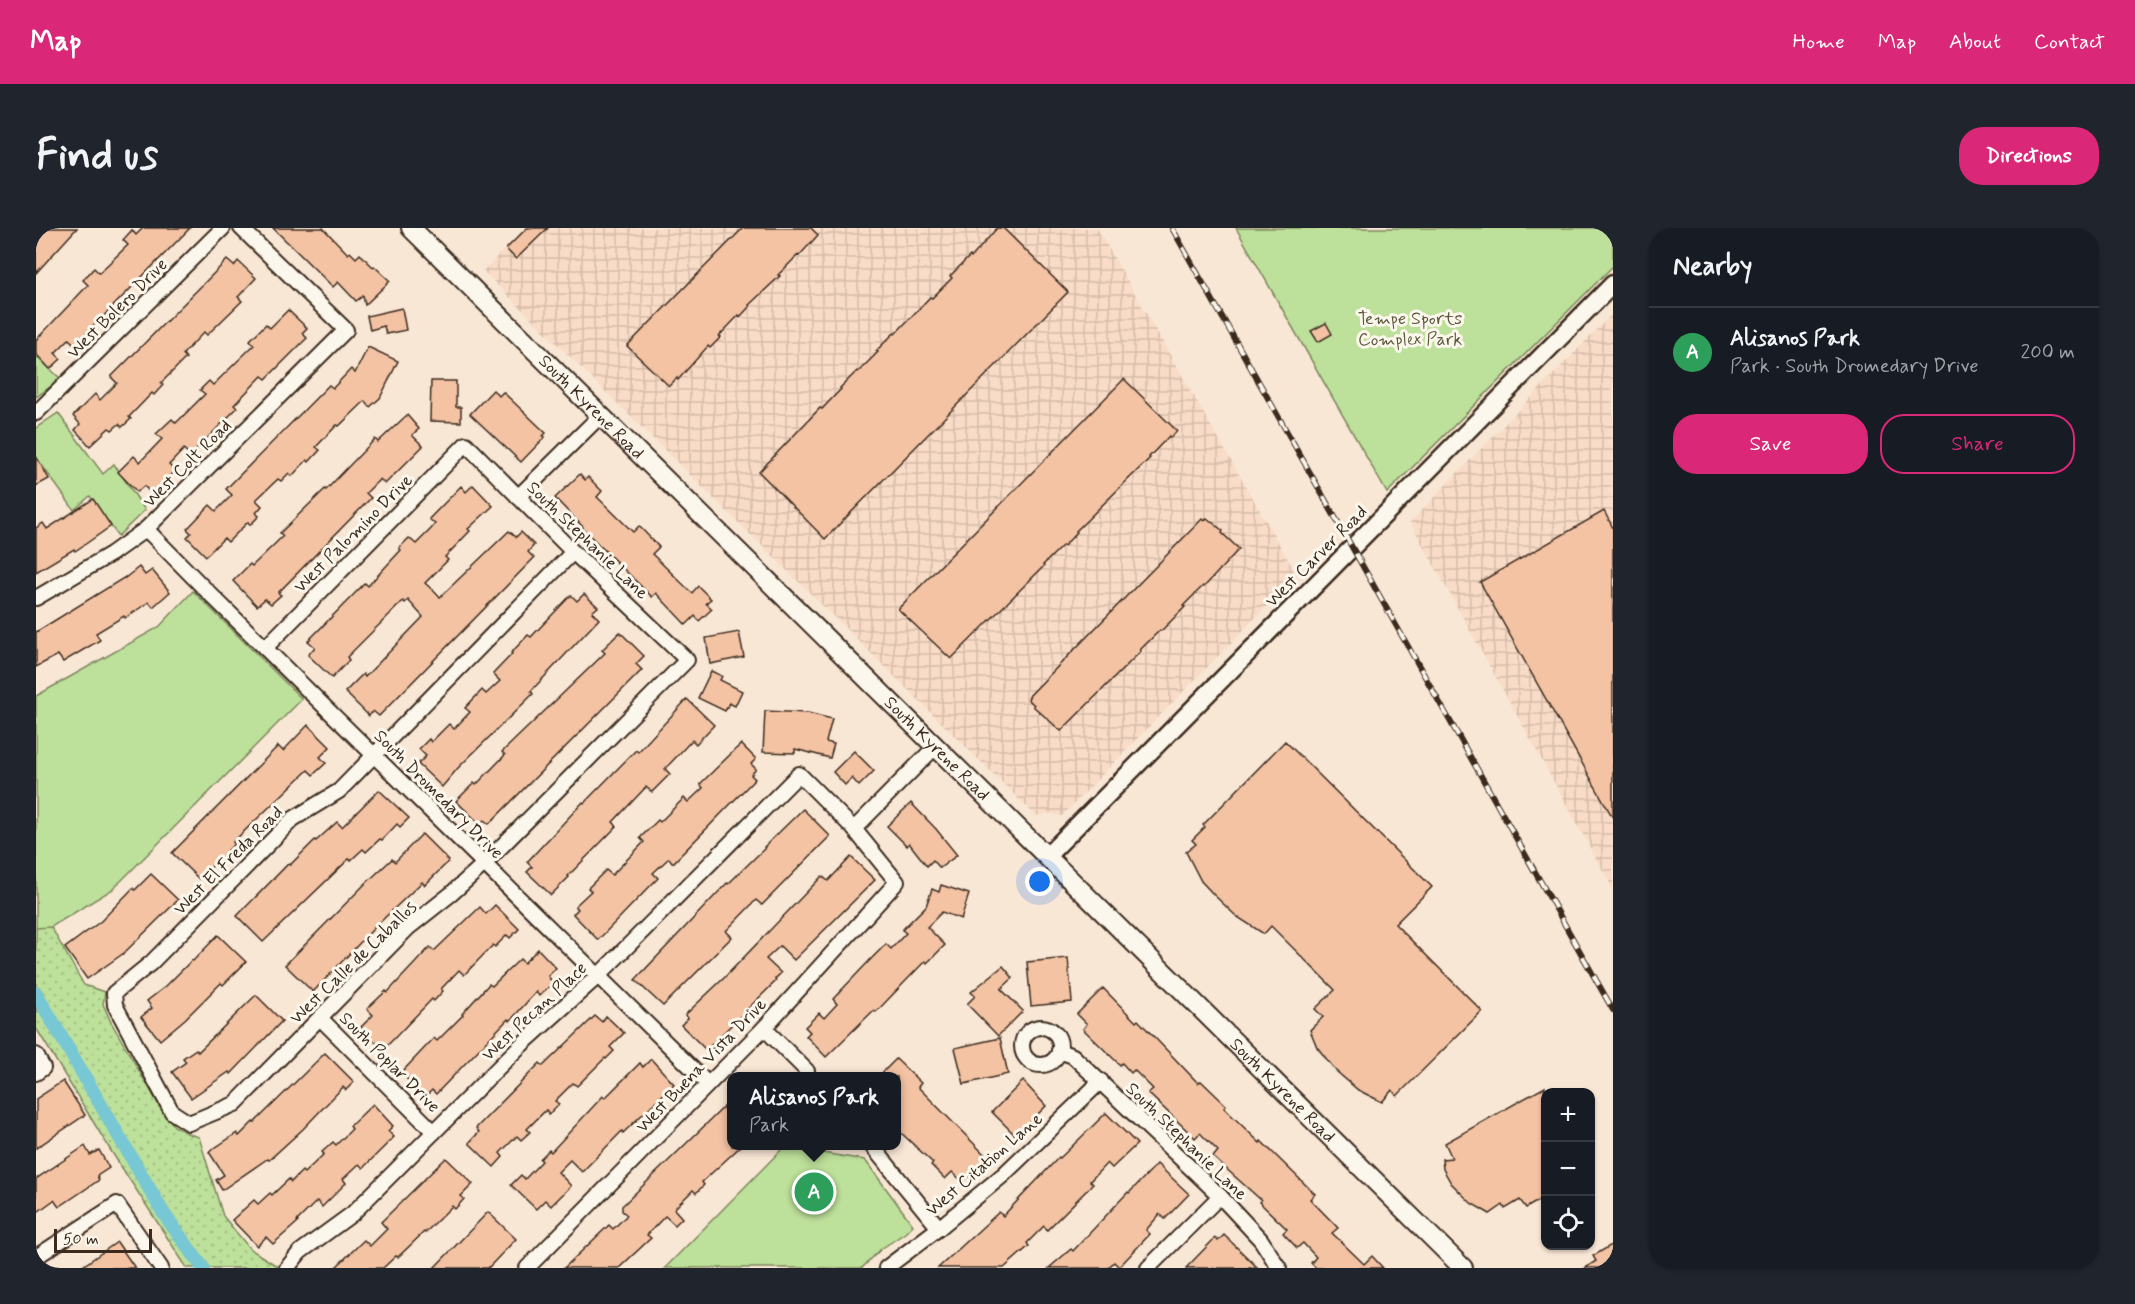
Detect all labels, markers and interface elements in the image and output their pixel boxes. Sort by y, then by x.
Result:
text: Map [30,24,81,61]
text: Home [1793,28,1845,56]
text: Map [1878,28,1916,56]
text: About [1949,28,2001,56]
text: Contact [2034,28,2105,56]
button: Directions [1959,127,2099,185]
text: Find us [36,129,158,184]
text: Nearby [1673,250,1752,284]
street label: West Bolero Drive [62,253,173,364]
park label: Tempe Sports Complex Park [1358,307,1462,352]
text: Alisanos Park [1730,325,1860,353]
text: A [1686,339,1699,366]
text: 200 m [2020,339,2075,366]
street label: South Kyrene Road [533,350,649,465]
text: Park · South Dromedary Drive [1730,353,1979,380]
street label: West Colt Road [138,414,237,513]
button: Save [1673,414,1868,474]
button: Share [1880,414,2075,474]
street label: West Palomino Drive [289,469,418,598]
street label: South Stephanie Lane [521,476,653,605]
street label: West Carver Road [1260,500,1373,613]
street label: South Kyrene Road [878,691,995,807]
street label: South Dromedary Drive [368,725,508,865]
street label: West El Freda Road [169,801,289,921]
your location [1025,867,1054,896]
street label: West Calle de Caballos [285,896,422,1030]
street label: West Pecan Place [477,957,592,1067]
street label: West Buena Vista Drive [631,993,772,1138]
street label: South Poplar Drive [334,1007,445,1118]
street label: South Kyrene Road [1224,1033,1340,1148]
popup [727,1072,901,1150]
street label: South Stephanie Lane [1120,1077,1252,1206]
text: Alisanos Park [749,1084,879,1112]
map controls [1541,1088,1595,1250]
button: + [1541,1088,1595,1142]
street label: West Citation Lane [921,1107,1048,1222]
text: Park [749,1112,789,1139]
button: − [1541,1142,1595,1196]
pin: A [794,1170,834,1214]
button: locate [1541,1196,1595,1250]
scale bar [54,1226,152,1254]
text: 50 m [63,1229,99,1250]

